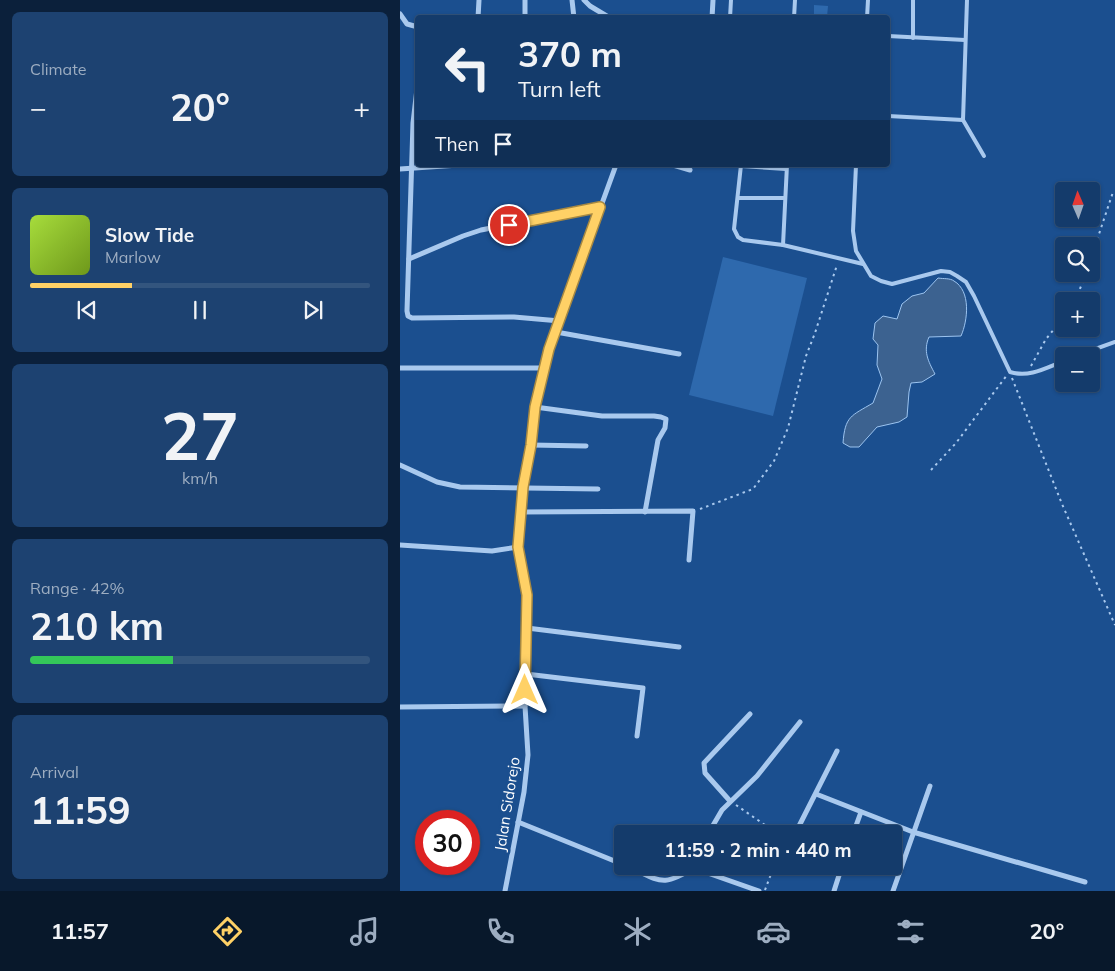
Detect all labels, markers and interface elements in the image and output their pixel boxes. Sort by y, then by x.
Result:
text: 370 m [518,32,622,76]
icon: left [435,35,500,100]
text: Climate [30,59,86,79]
text: Turn left [518,75,601,103]
text: 20° [170,83,230,131]
text: − [30,90,47,125]
text: + [353,90,370,125]
icon: arrive [489,130,517,158]
text: Then [435,132,479,156]
north arrow [1055,182,1100,228]
map controls [1055,182,1100,392]
pin [488,204,530,246]
icon: arrive [495,211,523,239]
text: Slow Tide [105,223,194,247]
button: search [1055,237,1100,282]
text: Marlow [105,247,161,267]
button: + [1055,292,1100,337]
icon: previous [73,296,101,324]
icon: pause [186,296,214,324]
icon: next [299,296,327,324]
button: − [1055,347,1100,392]
text: 27 [161,395,239,476]
text: km/h [182,468,218,488]
text: Range · 42% [30,578,125,598]
text: 210 km [30,602,164,650]
position arrow [498,663,550,715]
street label: Jalan Sidorejo [490,755,524,853]
text: Arrival [30,762,79,782]
text: 11:59 [30,786,131,834]
speed limit sign: 30 [415,810,480,875]
text: 11:59 · 2 min · 440 m [664,838,852,862]
icon: directions [210,914,245,949]
icon: music [347,914,382,949]
icon: phone [483,914,518,949]
icon: climate [620,914,655,949]
icon: car [756,914,791,949]
icon: filters [893,914,928,949]
text: 11:57 [51,917,109,945]
text: 20° [1029,917,1064,945]

